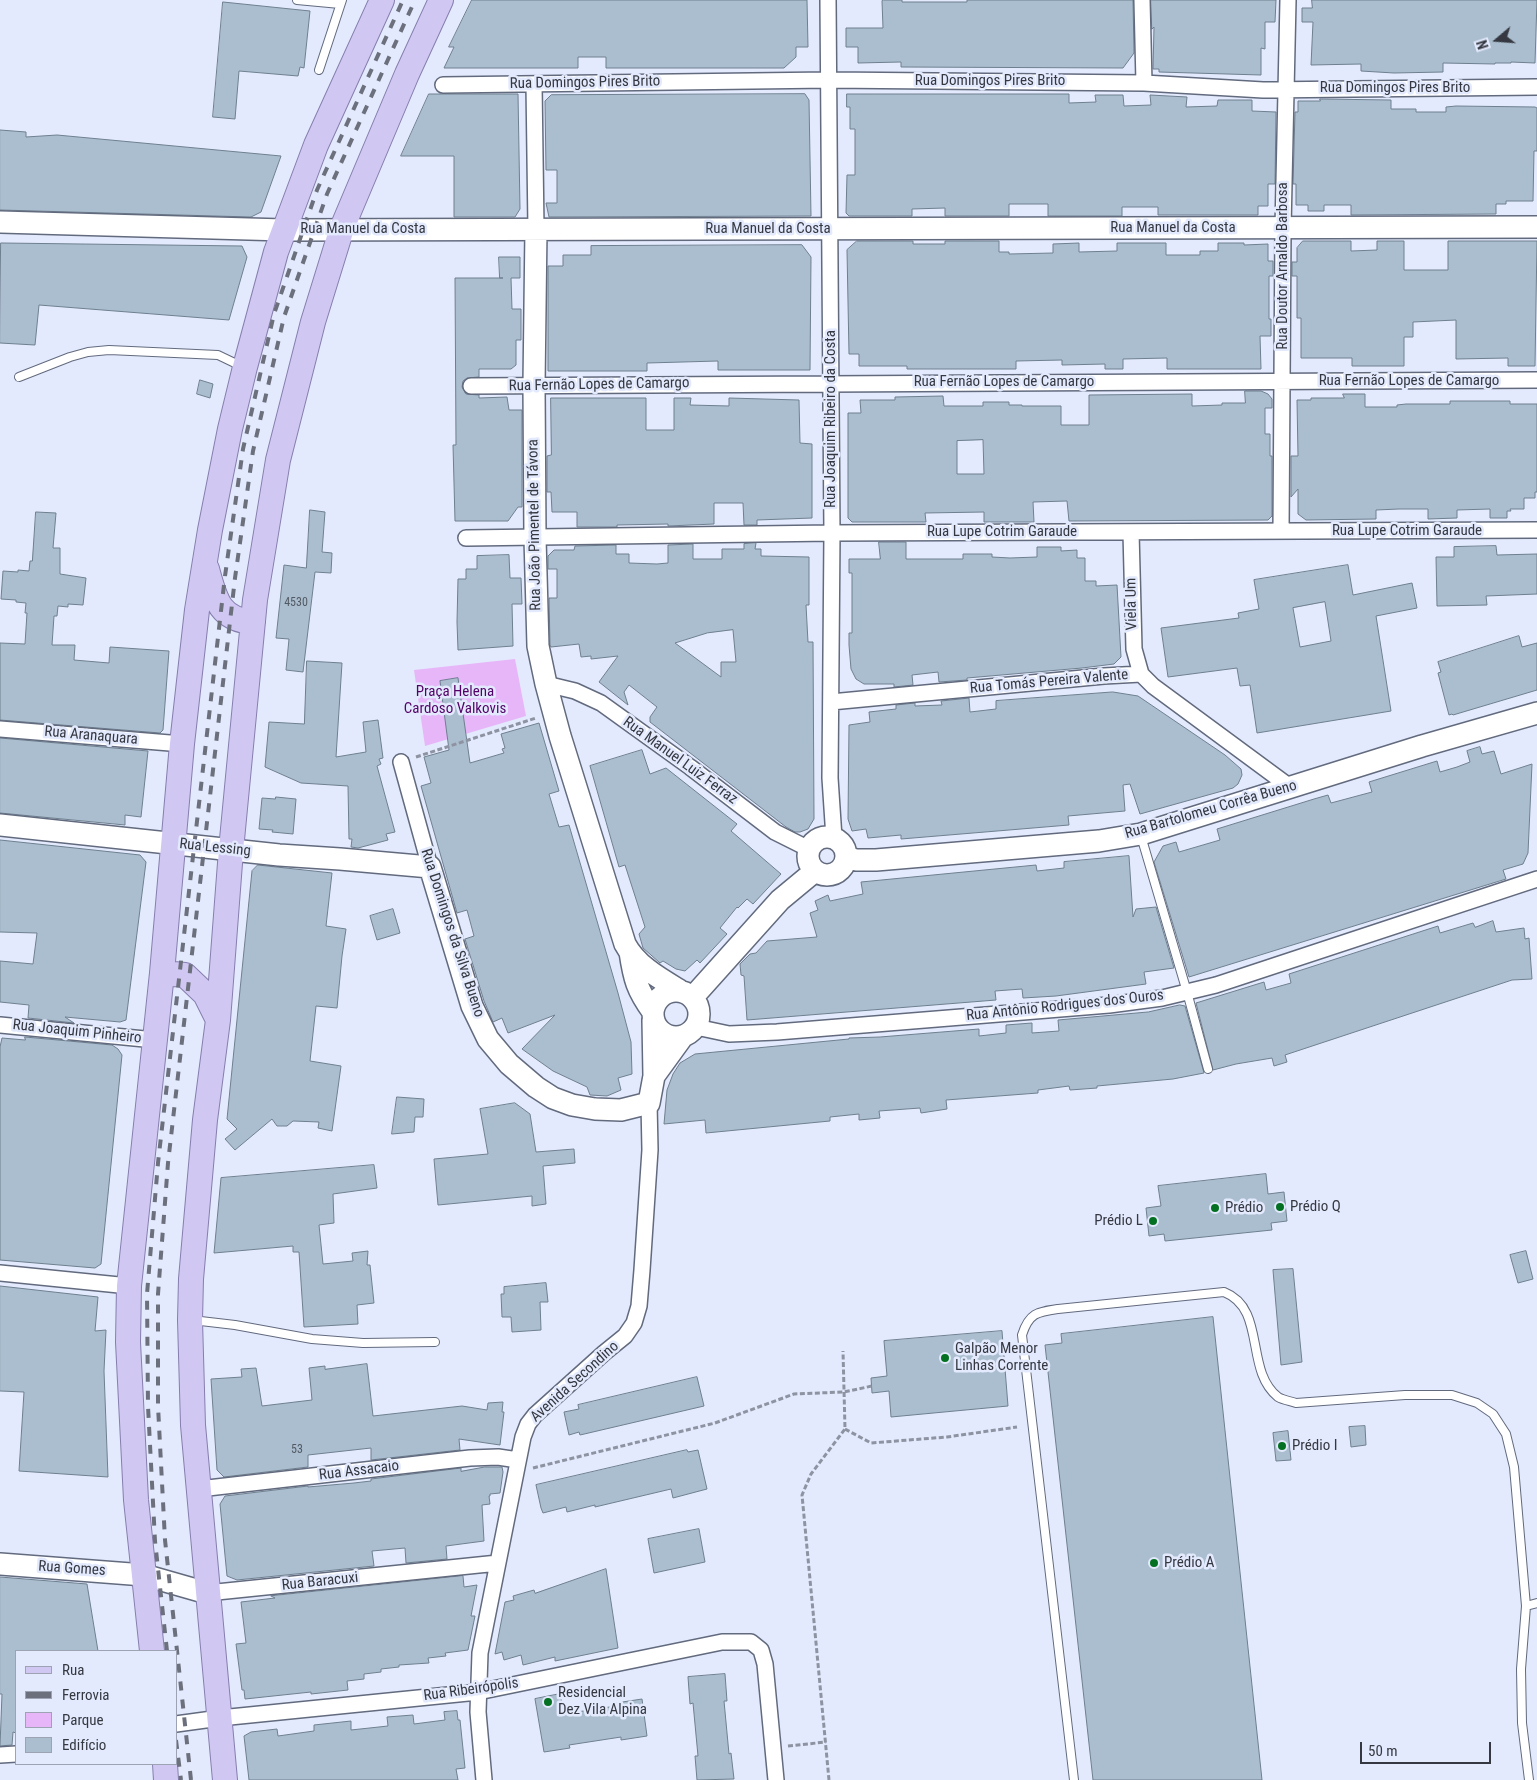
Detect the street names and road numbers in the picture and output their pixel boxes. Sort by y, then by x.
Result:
street label: Rua Domingos Pires Brito [915,72,1065,90]
street label: Rua Domingos Pires Brito [510,73,660,93]
street label: Rua Domingos Pires Brito [1320,79,1470,97]
street label: Rua Doutor Arnaldo Barbosa [1274,182,1292,350]
street label: Rua Manuel da Costa [1110,219,1236,237]
street label: Rua Manuel da Costa [300,220,426,238]
street label: Rua Manuel da Costa [705,220,831,238]
street label: Rua Joaquim Ribeiro da Costa [822,330,840,508]
street label: Rua Fernão Lopes de Camargo [1319,372,1499,390]
street label: Rua Fernão Lopes de Camargo [914,373,1094,391]
street label: Rua Fernão Lopes de Camargo [508,374,690,396]
street label: Rua João Pimentel de Távora [525,439,545,611]
street label: Rua Lupe Cotrim Garaude [1332,522,1482,540]
street label: Rua Lupe Cotrim Garaude [927,523,1077,541]
street label: Viela Um [1123,578,1141,630]
street label: Rua Tomás Pereira Valente [969,666,1129,698]
street label: Rua Manuel Luiz Ferraz [619,713,741,809]
street label: Rua Aranaquara [43,723,139,749]
street label: Rua Bartolomeu Corrêa Bueno [1123,777,1299,843]
street label: Rua Lessing [178,835,252,861]
street label: Rua Domingos da Silva Bueno [416,846,488,1020]
street label: Rua Antônio Rodrigues dos Ouros [965,987,1165,1025]
street label: Rua Joaquim Pinheiro [12,1016,142,1048]
street label: Avenida Secondino [527,1338,623,1426]
street label: Rua Assacaio [318,1457,400,1485]
street label: Rua Gomes [38,1558,106,1580]
street label: Rua Baracuxi [281,1569,359,1595]
street label: Rua Ribeirópolis [422,1674,520,1706]

